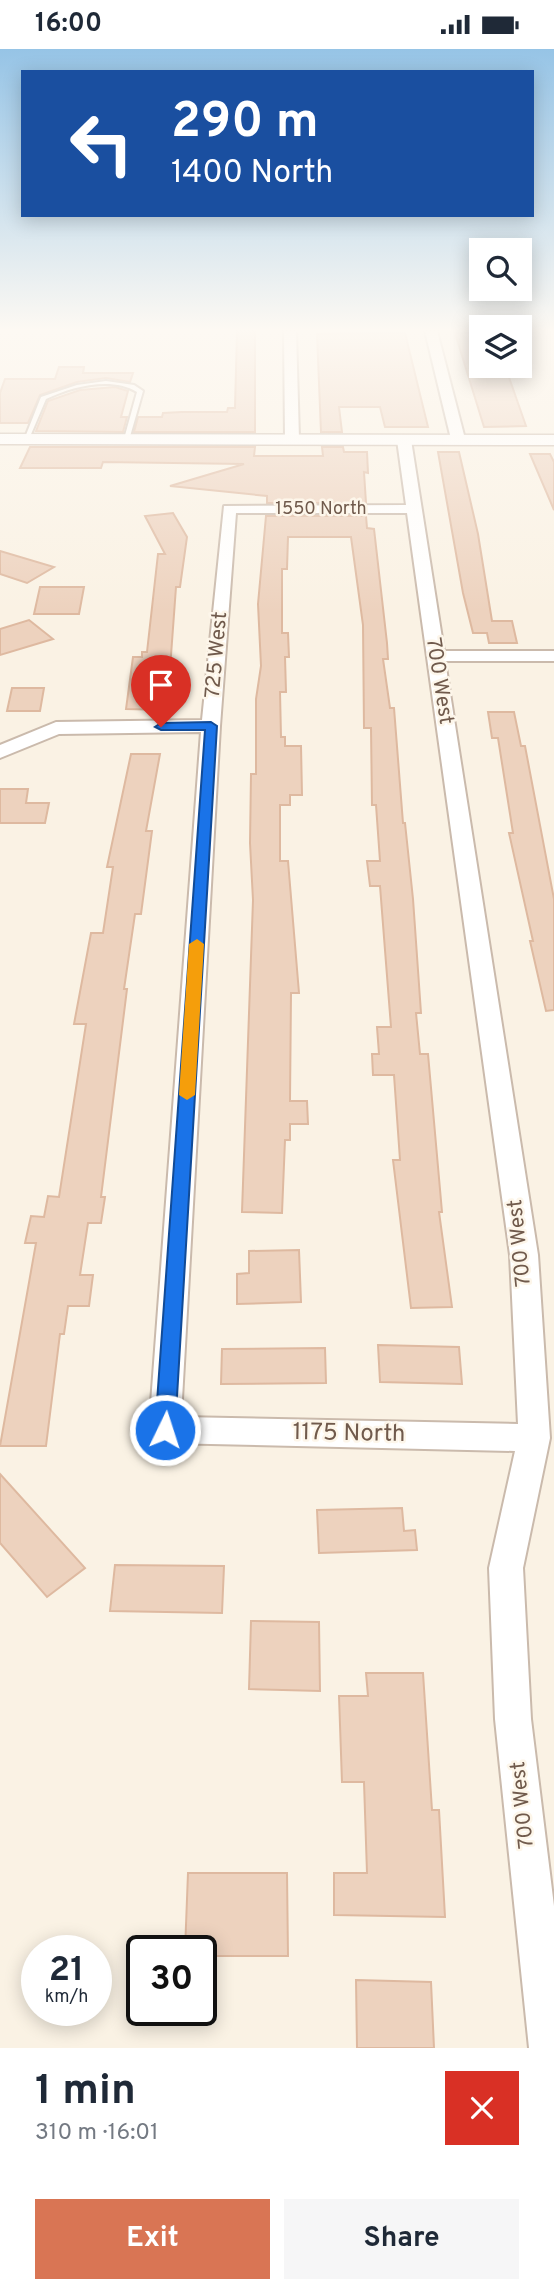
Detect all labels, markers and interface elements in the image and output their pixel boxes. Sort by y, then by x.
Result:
text: 16:00 [35,8,102,41]
text: 290 m [171,93,319,155]
icon: left [56,98,147,189]
text: 1400 North [171,154,333,194]
map controls [469,238,532,378]
button: search [469,238,532,301]
button: layers [469,315,532,378]
street label: 1550 North [275,498,367,521]
street label: 725 West [200,611,234,699]
street label: 700 West [419,636,459,726]
pin [131,655,191,727]
icon: arrive [142,666,180,704]
street label: 700 West [502,1198,538,1288]
position arrow [128,1393,202,1467]
street label: 1175 North [292,1418,406,1450]
street label: 700 West [505,1760,541,1850]
speed limit sign: 30 [126,1935,217,2026]
text: 21 [49,1949,84,1993]
text: km/h [45,1986,88,2009]
text: 1 min [35,2066,136,2119]
button: close [445,2071,519,2145]
text: 310 m · 16:01 [35,2119,159,2148]
button: Exit [35,2199,270,2279]
button: Share [284,2199,519,2279]

